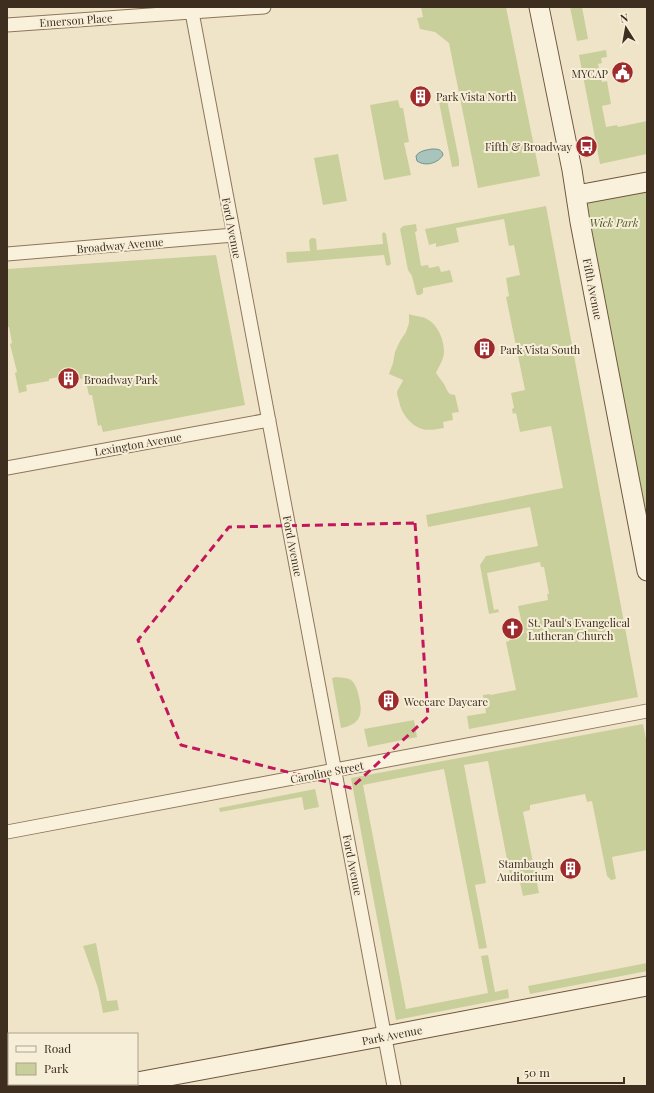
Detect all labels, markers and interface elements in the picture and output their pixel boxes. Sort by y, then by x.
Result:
north arrow [606,8,646,48]
street label: Emerson Place [39,10,113,30]
text: N [619,10,629,26]
public building icon: MYCAP [610,60,636,86]
place label: MYCAP [571,66,609,81]
building icon: Park Vista North [407,83,433,109]
place label: Park Vista North [436,89,517,104]
bus stop icon: Fifth & Broadway [574,133,600,159]
place label: Fifth & Broadway [485,139,572,154]
street label: Ford Avenue [219,196,245,260]
park label: Wick Park [590,215,639,230]
street label: Broadway Avenue [76,234,164,256]
street label: Fifth Avenue [580,257,606,321]
building icon: Park Vista South [471,336,497,362]
place label: Park Vista South [500,342,581,357]
building icon: Broadway Park [55,366,81,392]
place label: Broadway Park [84,372,158,387]
street label: Lexington Avenue [93,429,183,459]
street label: Ford Avenue [280,514,306,578]
church icon: St. Paul's Evangelical Lutheran Church [499,615,525,641]
place label: St. Paul's Evangelical Lutheran Church [528,615,630,643]
building icon: Weecare Daycare [375,688,401,714]
place label: Weecare Daycare [403,694,488,709]
street label: Caroline Street [289,758,365,786]
street label: Ford Avenue [340,833,366,897]
place label: Stambaugh Auditorium [496,856,555,884]
building icon: Stambaugh Auditorium [557,856,583,882]
street label: Park Avenue [361,1022,424,1048]
legend [8,1033,138,1085]
text: Road [44,1040,71,1056]
scale bar [518,1059,624,1085]
text: Park [44,1060,69,1076]
text: 50 m [524,1064,550,1080]

